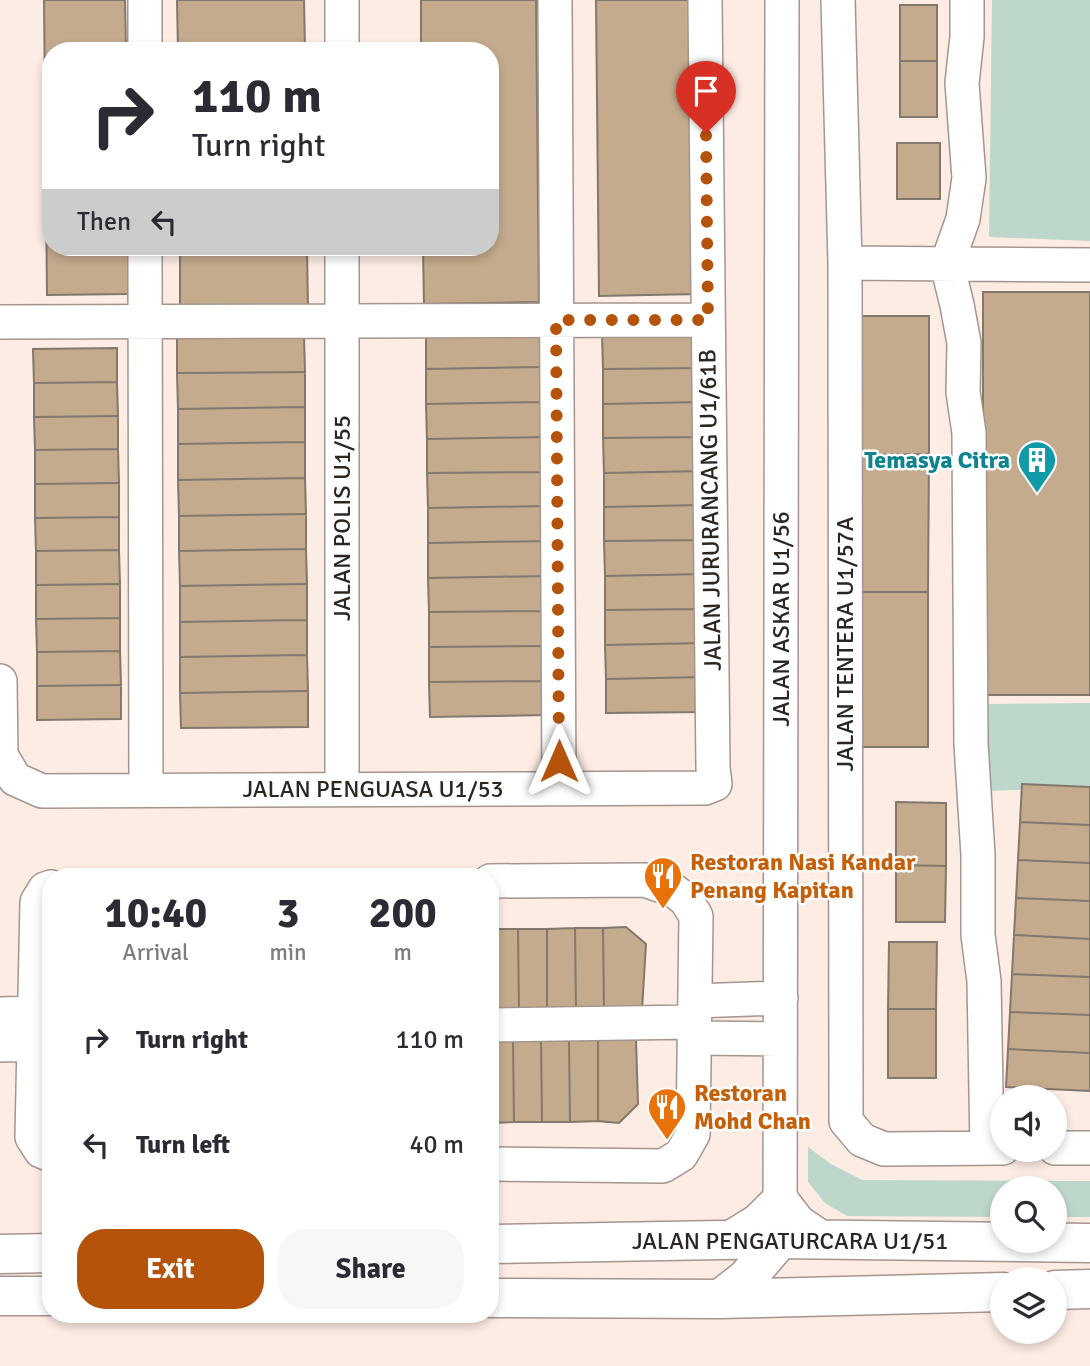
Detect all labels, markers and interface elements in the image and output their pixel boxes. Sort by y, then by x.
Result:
pin [676,61,736,133]
text: 110 m [192,66,322,126]
icon: right [77,70,168,161]
icon: arrive [687,72,725,110]
text: Turn right [192,126,325,165]
icon: left [145,203,183,241]
text: Then [77,206,131,238]
street label: JALAN JURURANCANG U1/61B [692,349,728,671]
street label: JALAN POLIS U1/55 [327,415,357,621]
building icon: Temasya Citra [1016,439,1058,494]
place label: Temasya Citra [864,445,1010,475]
street label: JALAN ASKAR U1/56 [766,511,796,727]
street label: JALAN TENTERA U1/57A [830,516,860,771]
position arrow [522,724,596,798]
street label: JALAN PENGUASA U1/53 [242,774,504,804]
place label: Restoran Nasi Kandar Penang Kapitan [690,847,916,905]
restaurant icon: Restoran Nasi Kandar Penang Kapitan [642,855,684,910]
text: 10:40 [104,888,207,939]
text: 3 [277,888,299,939]
text: 200 [369,888,437,939]
text: Arrival [123,938,189,967]
text: min [269,938,307,967]
text: m [394,938,412,967]
icon: right [77,1021,115,1059]
text: Turn right [136,1024,248,1056]
text: 110 m [395,1024,464,1056]
place label: Restoran Mohd Chan [694,1078,811,1136]
map controls [990,1085,1067,1344]
button: sound [990,1085,1067,1162]
restaurant icon: Restoran Mohd Chan [646,1086,688,1141]
icon: left [77,1126,115,1164]
text: Turn left [136,1129,230,1161]
text: 40 m [409,1129,464,1161]
button: search [990,1176,1067,1253]
street label: JALAN PENGATURCARA U1/51 [632,1226,948,1256]
button: Exit [77,1229,264,1309]
button: Share [278,1229,464,1309]
button: layers [990,1267,1067,1344]

